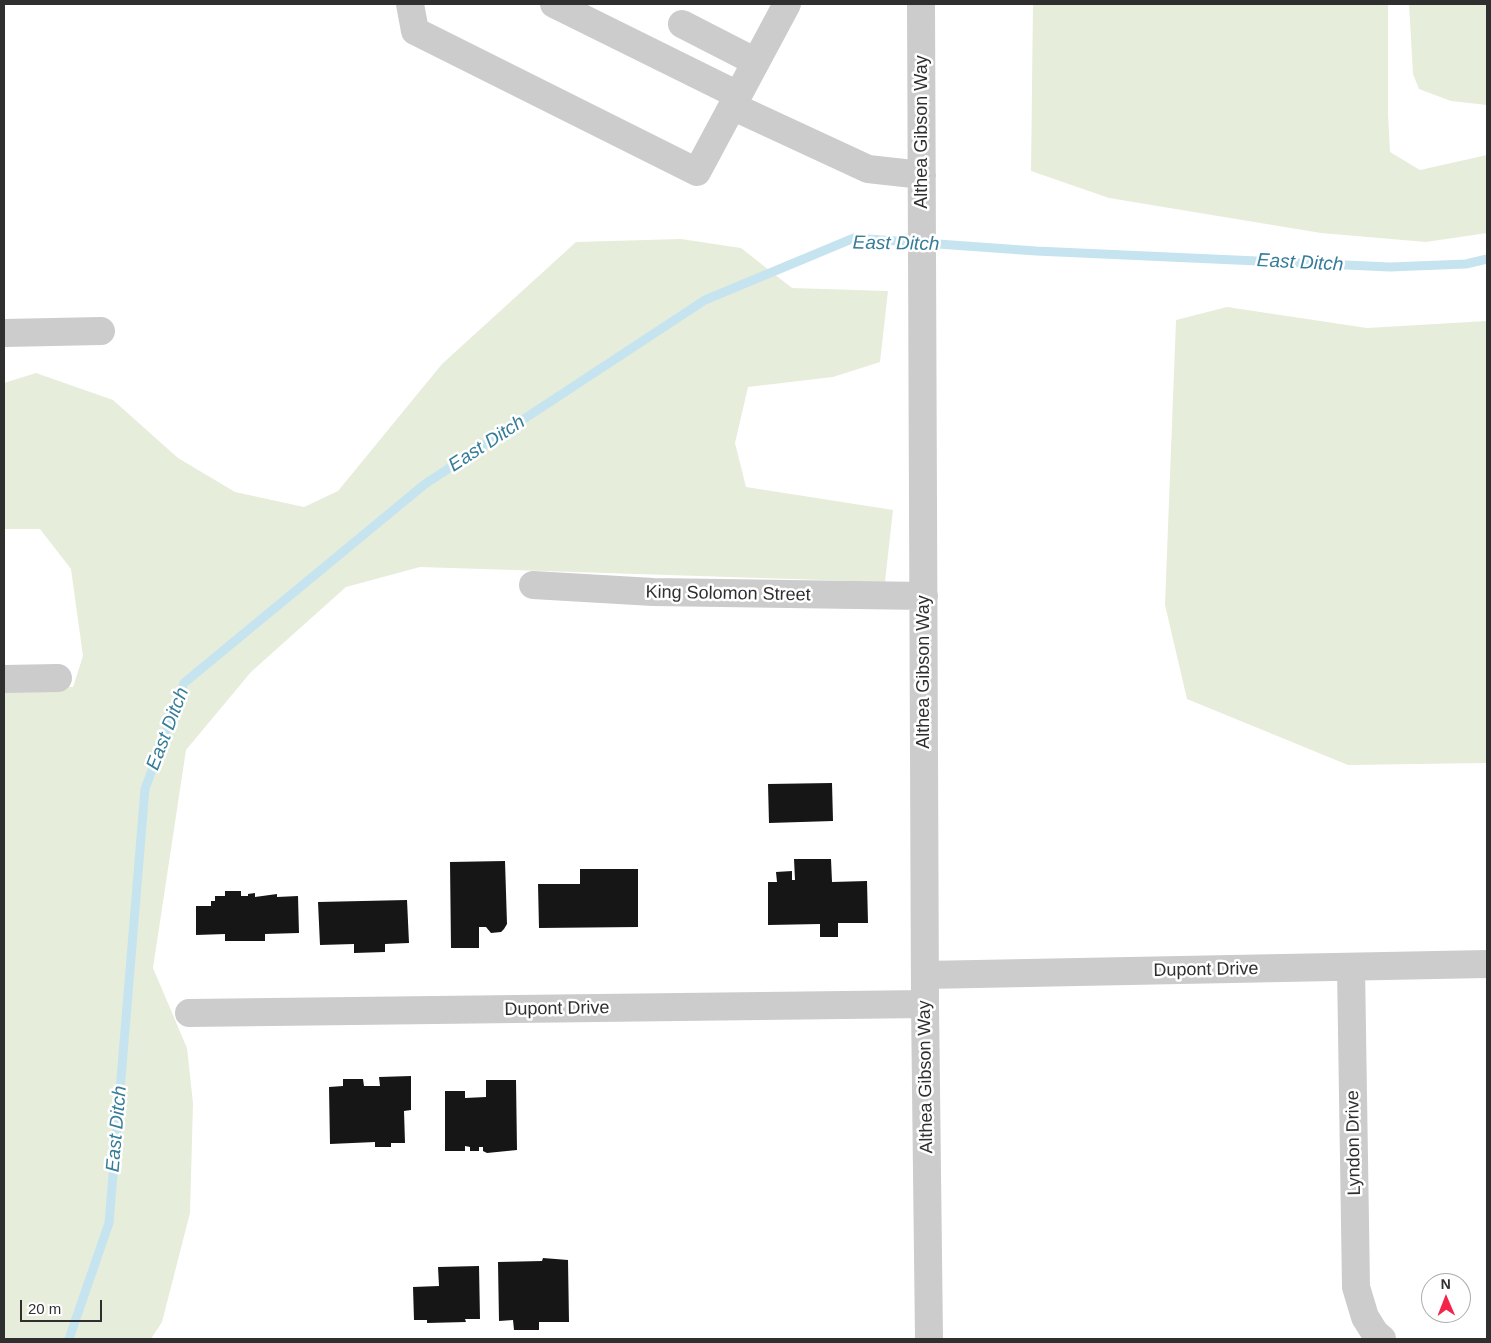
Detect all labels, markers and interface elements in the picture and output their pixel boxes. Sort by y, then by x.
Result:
street label: Althea Gibson Way [911,55,933,209]
water label: East Ditch [853,232,939,256]
water label: East Ditch [1256,249,1344,277]
water label: East Ditch [444,411,530,477]
street label: King Solomon Street [645,582,811,606]
street label: Althea Gibson Way [913,595,935,749]
water label: East Ditch [142,684,194,774]
street label: Dupont Drive [1153,958,1259,982]
street label: Dupont Drive [504,997,610,1021]
street label: Althea Gibson Way [914,1000,938,1154]
water label: East Ditch [102,1085,132,1173]
street label: Lyndon Drive [1342,1090,1366,1196]
north arrow [1421,1273,1471,1323]
text: N [1441,1276,1451,1292]
scale bar [22,1290,105,1322]
text: 20 m [28,1300,61,1317]

